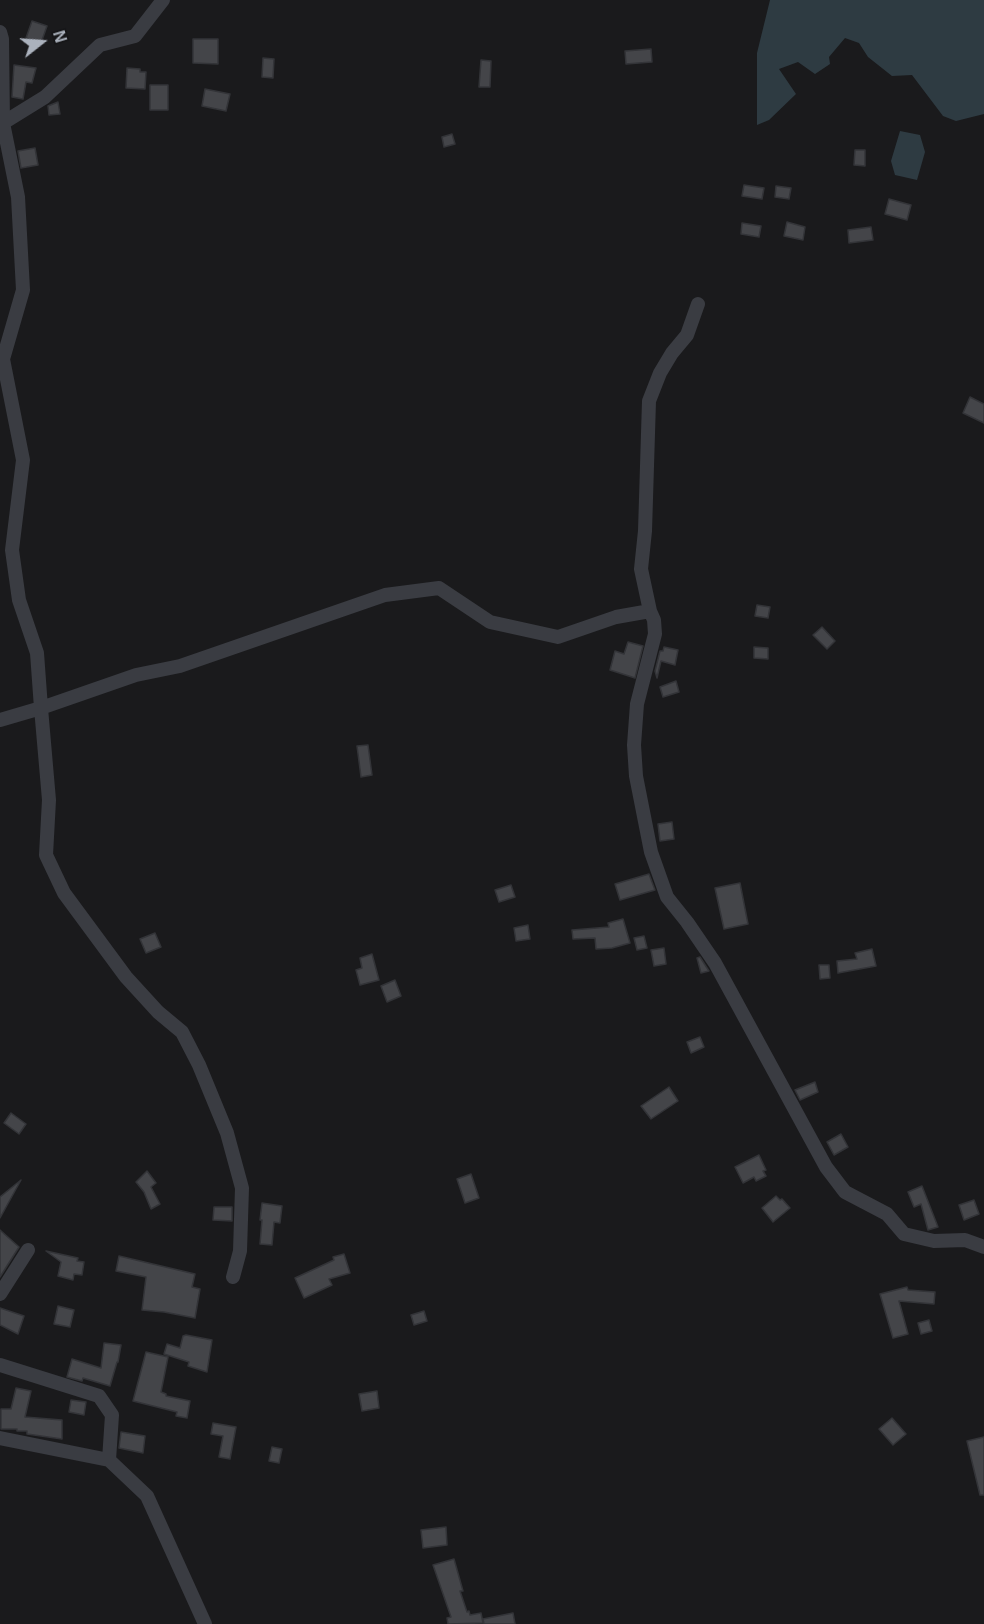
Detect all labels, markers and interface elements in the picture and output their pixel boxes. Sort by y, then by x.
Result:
north arrow [12,12,72,72]
text: N [50,29,70,45]

